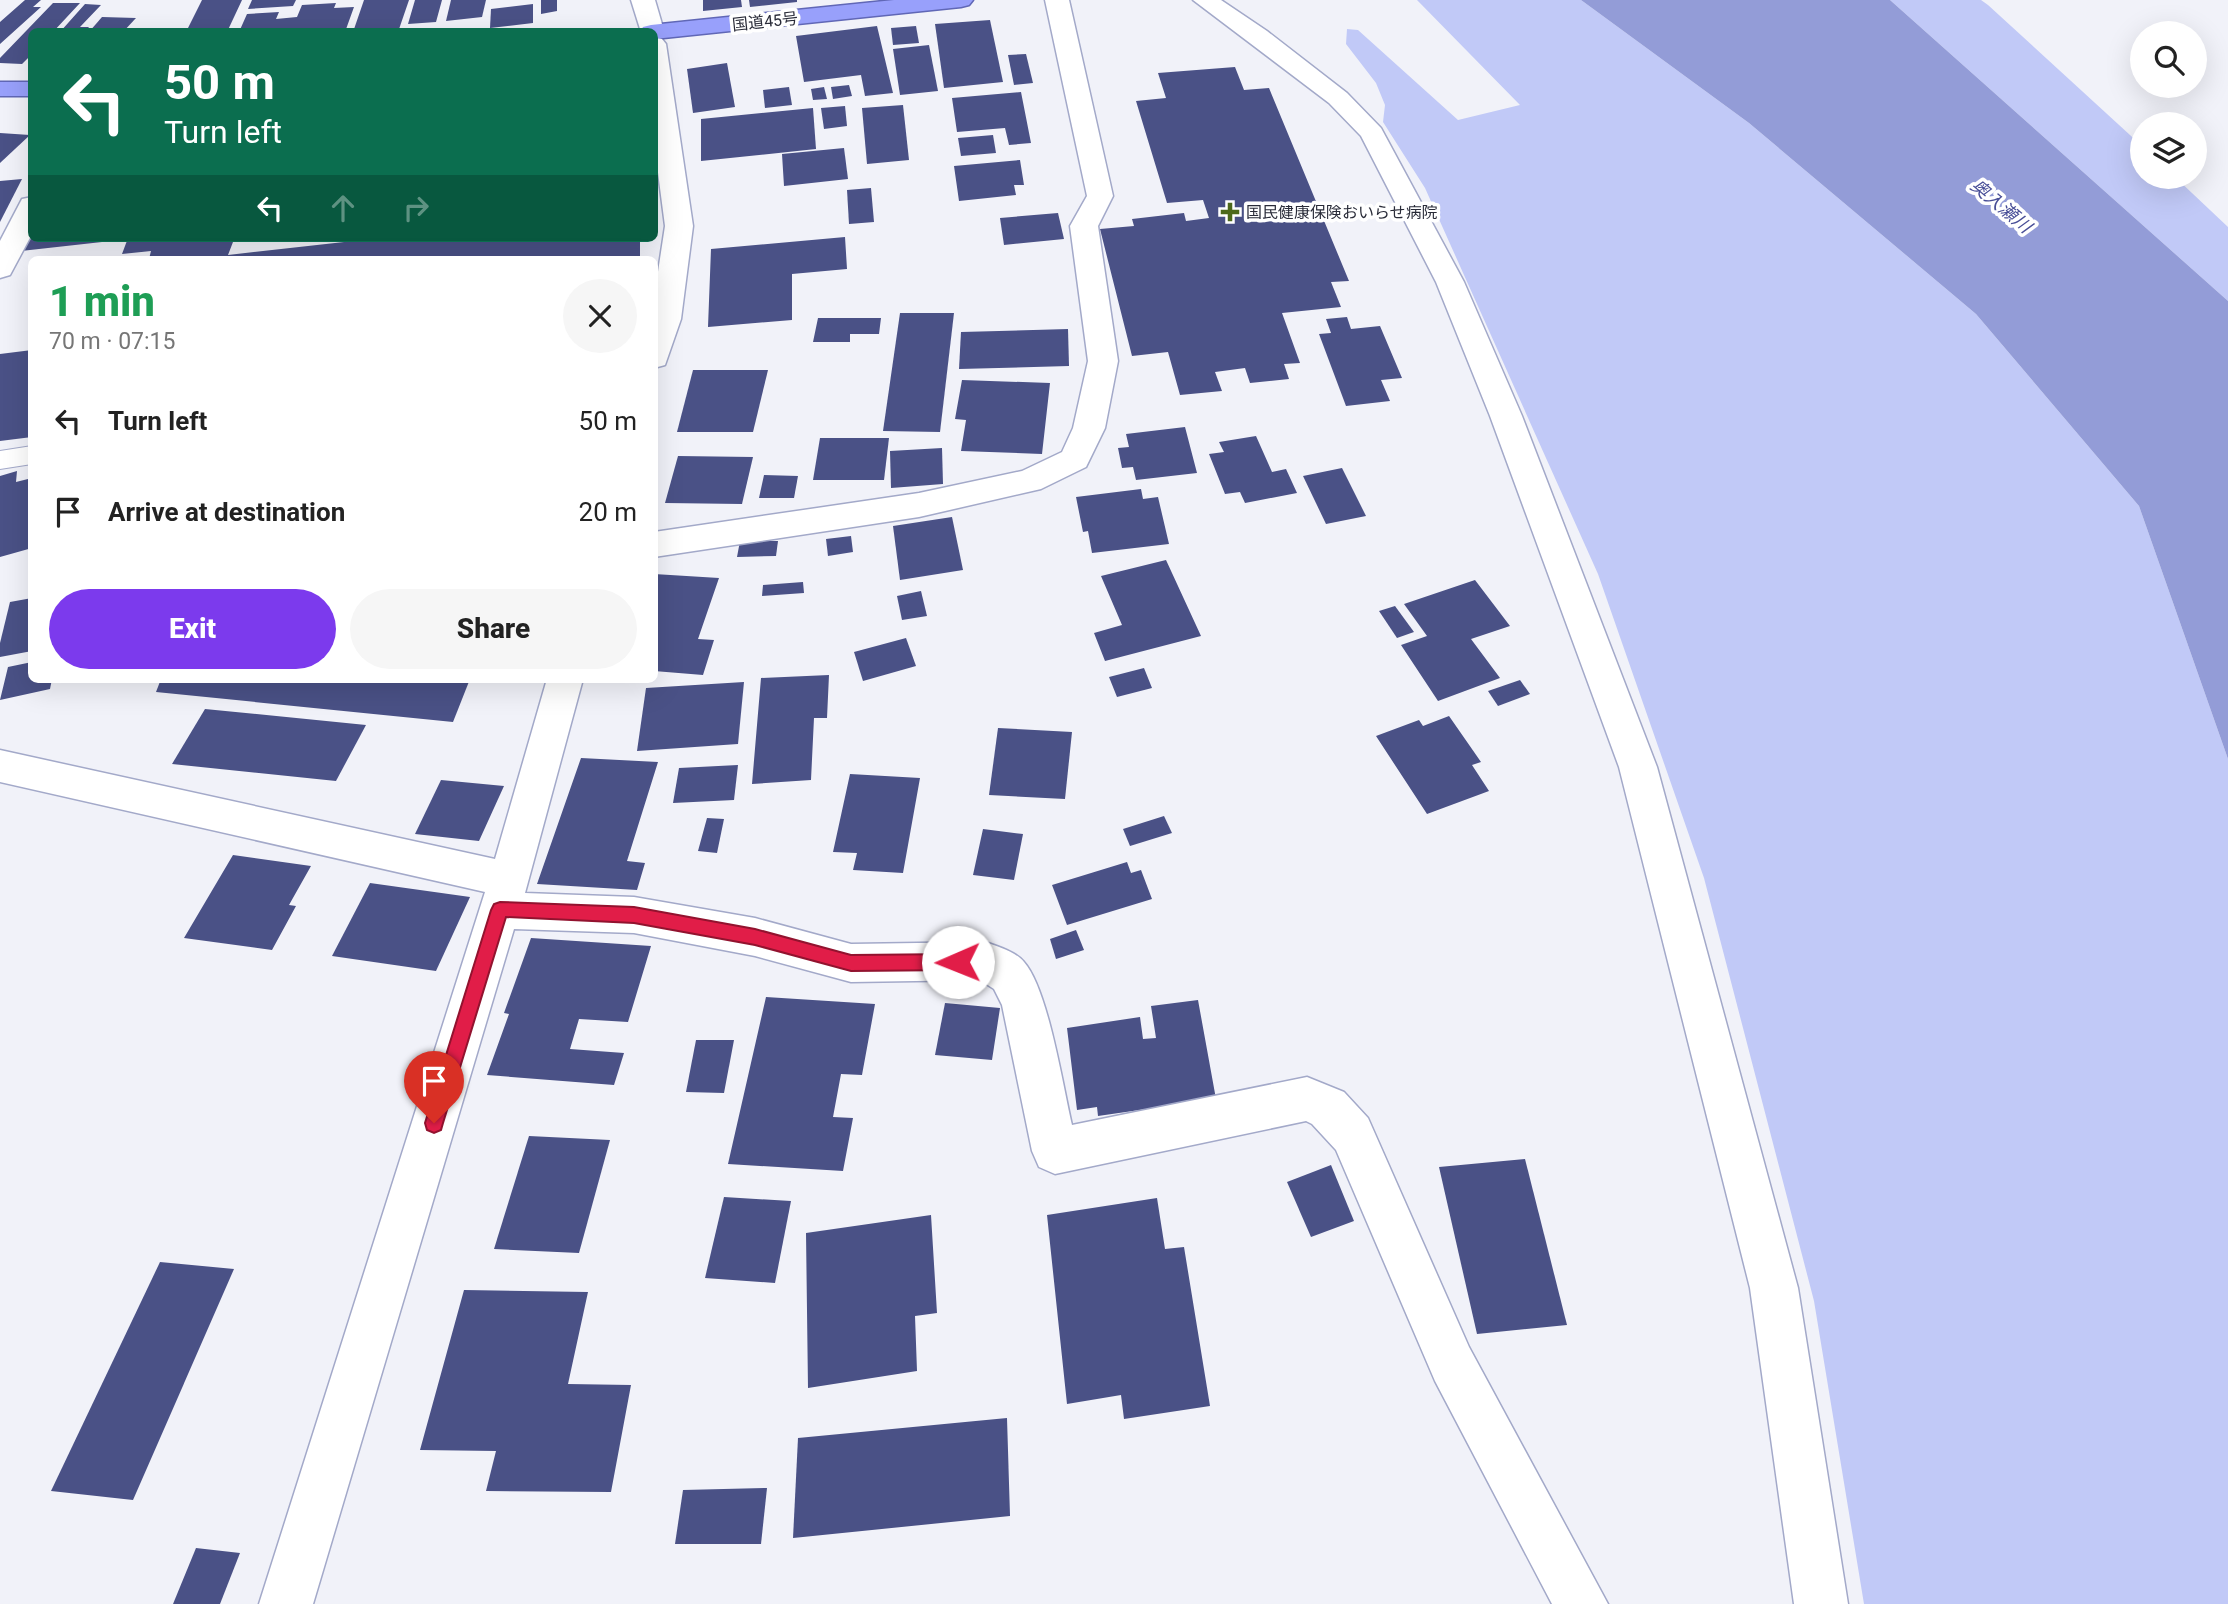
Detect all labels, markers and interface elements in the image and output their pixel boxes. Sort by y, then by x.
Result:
street label: 国道45号 [731,9,799,34]
map controls [2130,21,2207,189]
button: search [2130,21,2207,98]
text: 50 m [164,54,275,111]
icon: left [49,56,140,147]
button: layers [2130,112,2207,189]
text: Turn left [164,113,282,151]
water label: 奥入瀬川 [1967,174,2037,238]
icon: left [251,189,289,227]
icon: ahead [324,189,362,227]
icon: right [397,189,435,227]
marker: 国民健康保険おいらせ病院 [1220,202,1240,222]
place label: 国民健康保険おいらせ病院 [1246,203,1438,222]
text: 1 min [49,277,155,326]
button: close [563,279,637,353]
text: 70 m · 07:15 [49,328,175,355]
icon: left [49,402,87,440]
text: Turn left [108,406,207,436]
text: 50 m [579,406,637,436]
icon: arrive [49,493,87,531]
text: Arrive at destination [108,497,345,527]
text: 20 m [579,497,637,527]
button: Exit [49,589,336,669]
button: Share [350,589,637,669]
position arrow [921,925,995,999]
pin [404,1051,464,1123]
icon: arrive [415,1062,453,1100]

